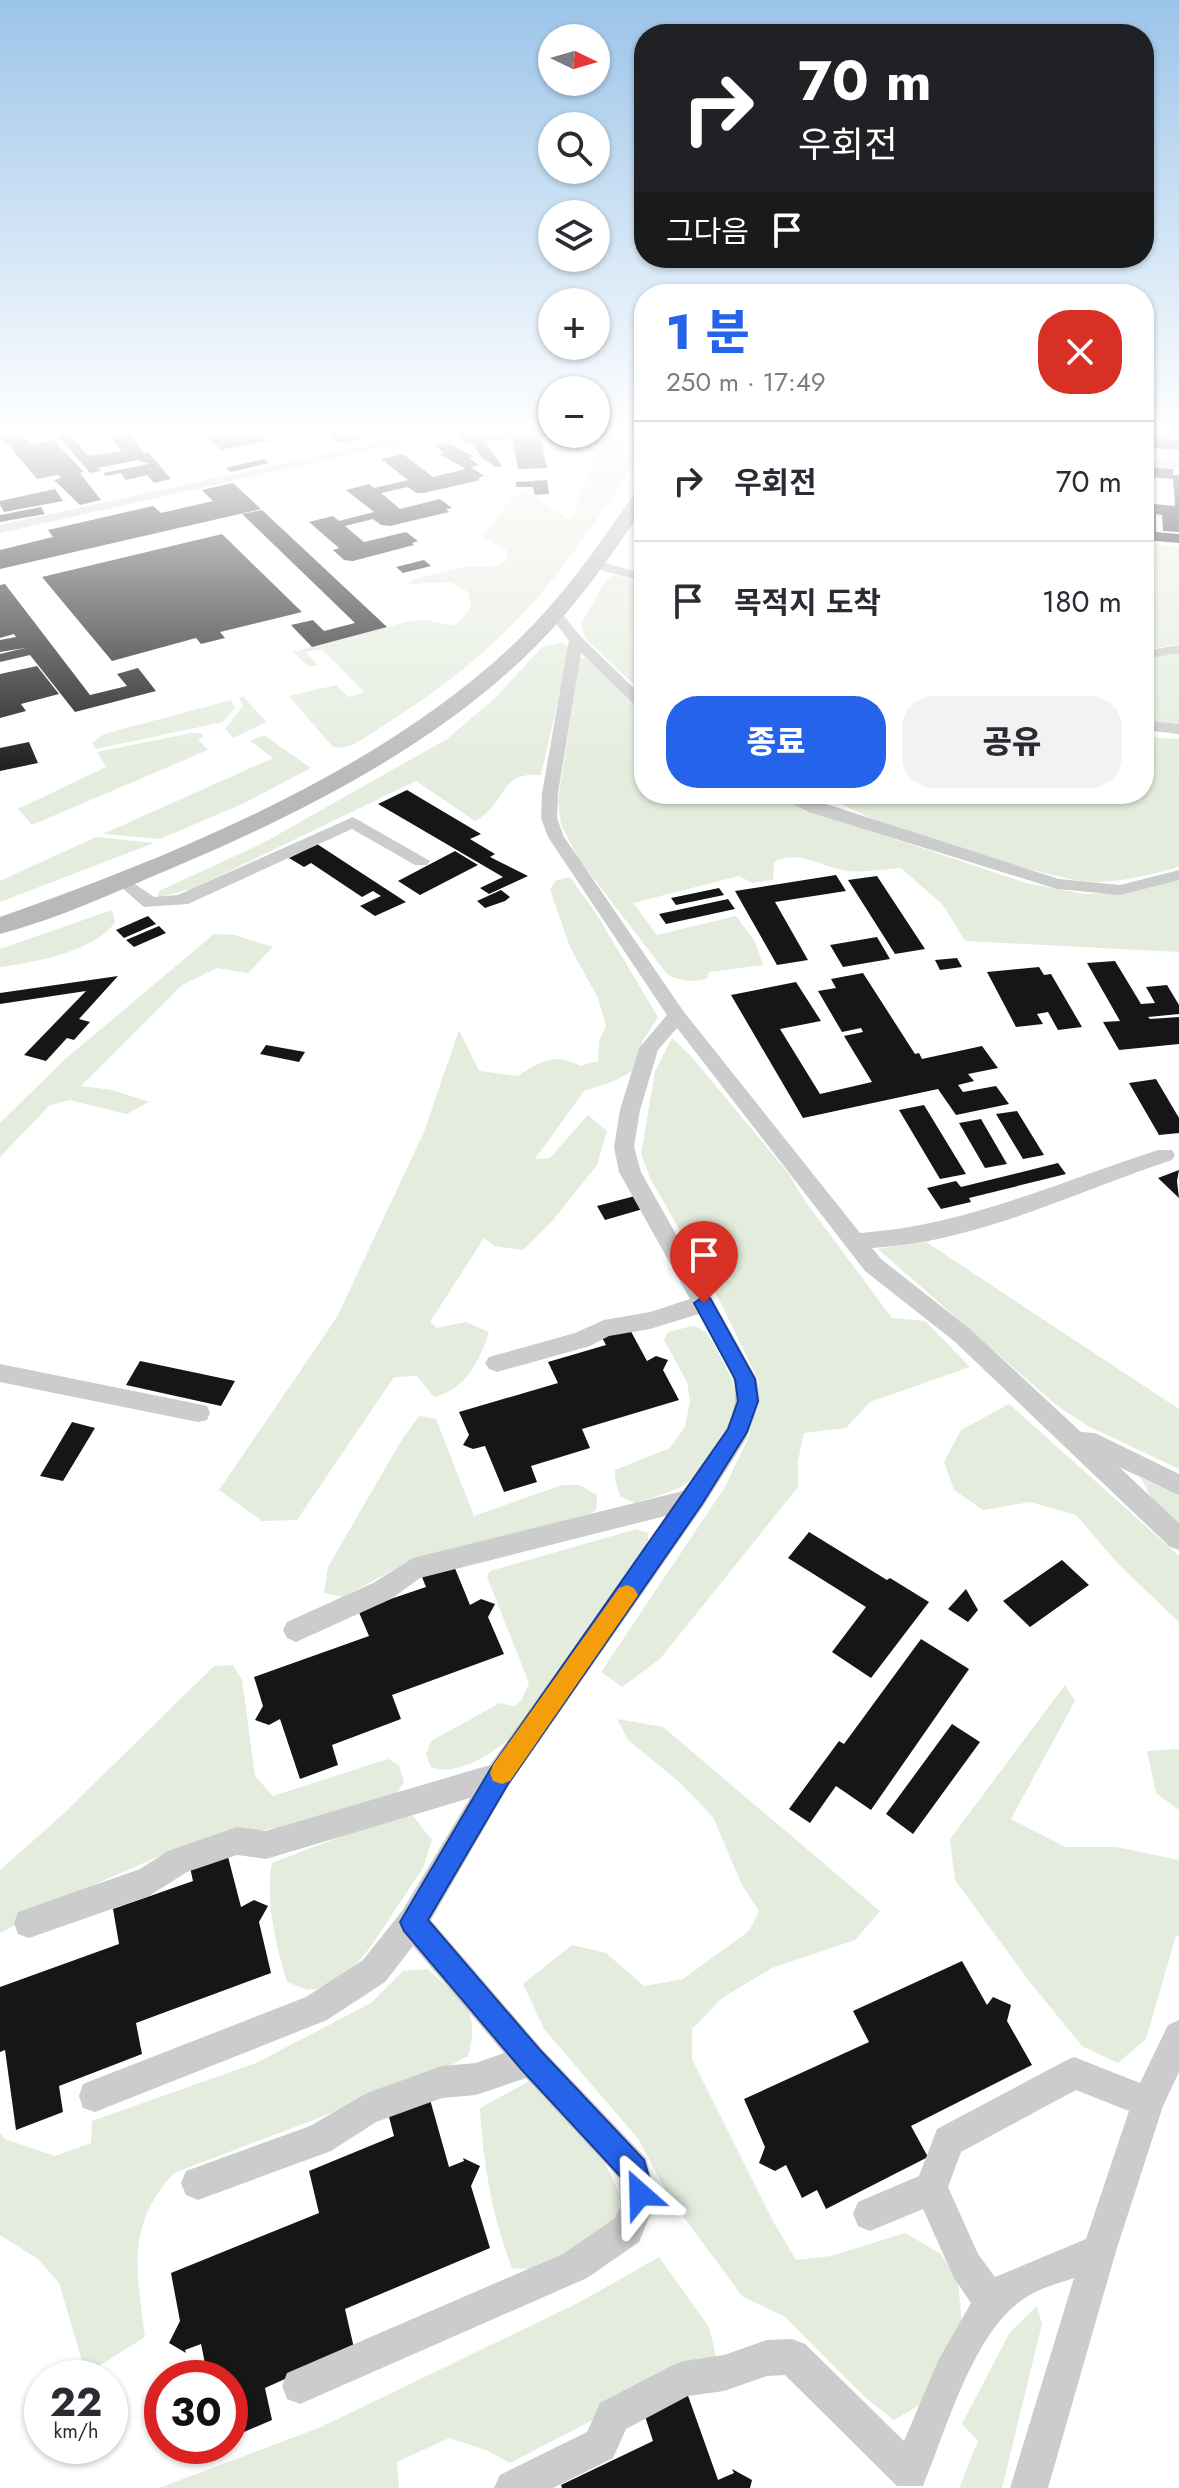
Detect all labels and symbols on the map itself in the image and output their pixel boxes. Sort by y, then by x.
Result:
north arrow [538,24,610,96]
pin [670,1221,738,1303]
position arrow [598,2152,682,2236]
speed limit sign: 30 [144,2360,248,2464]

